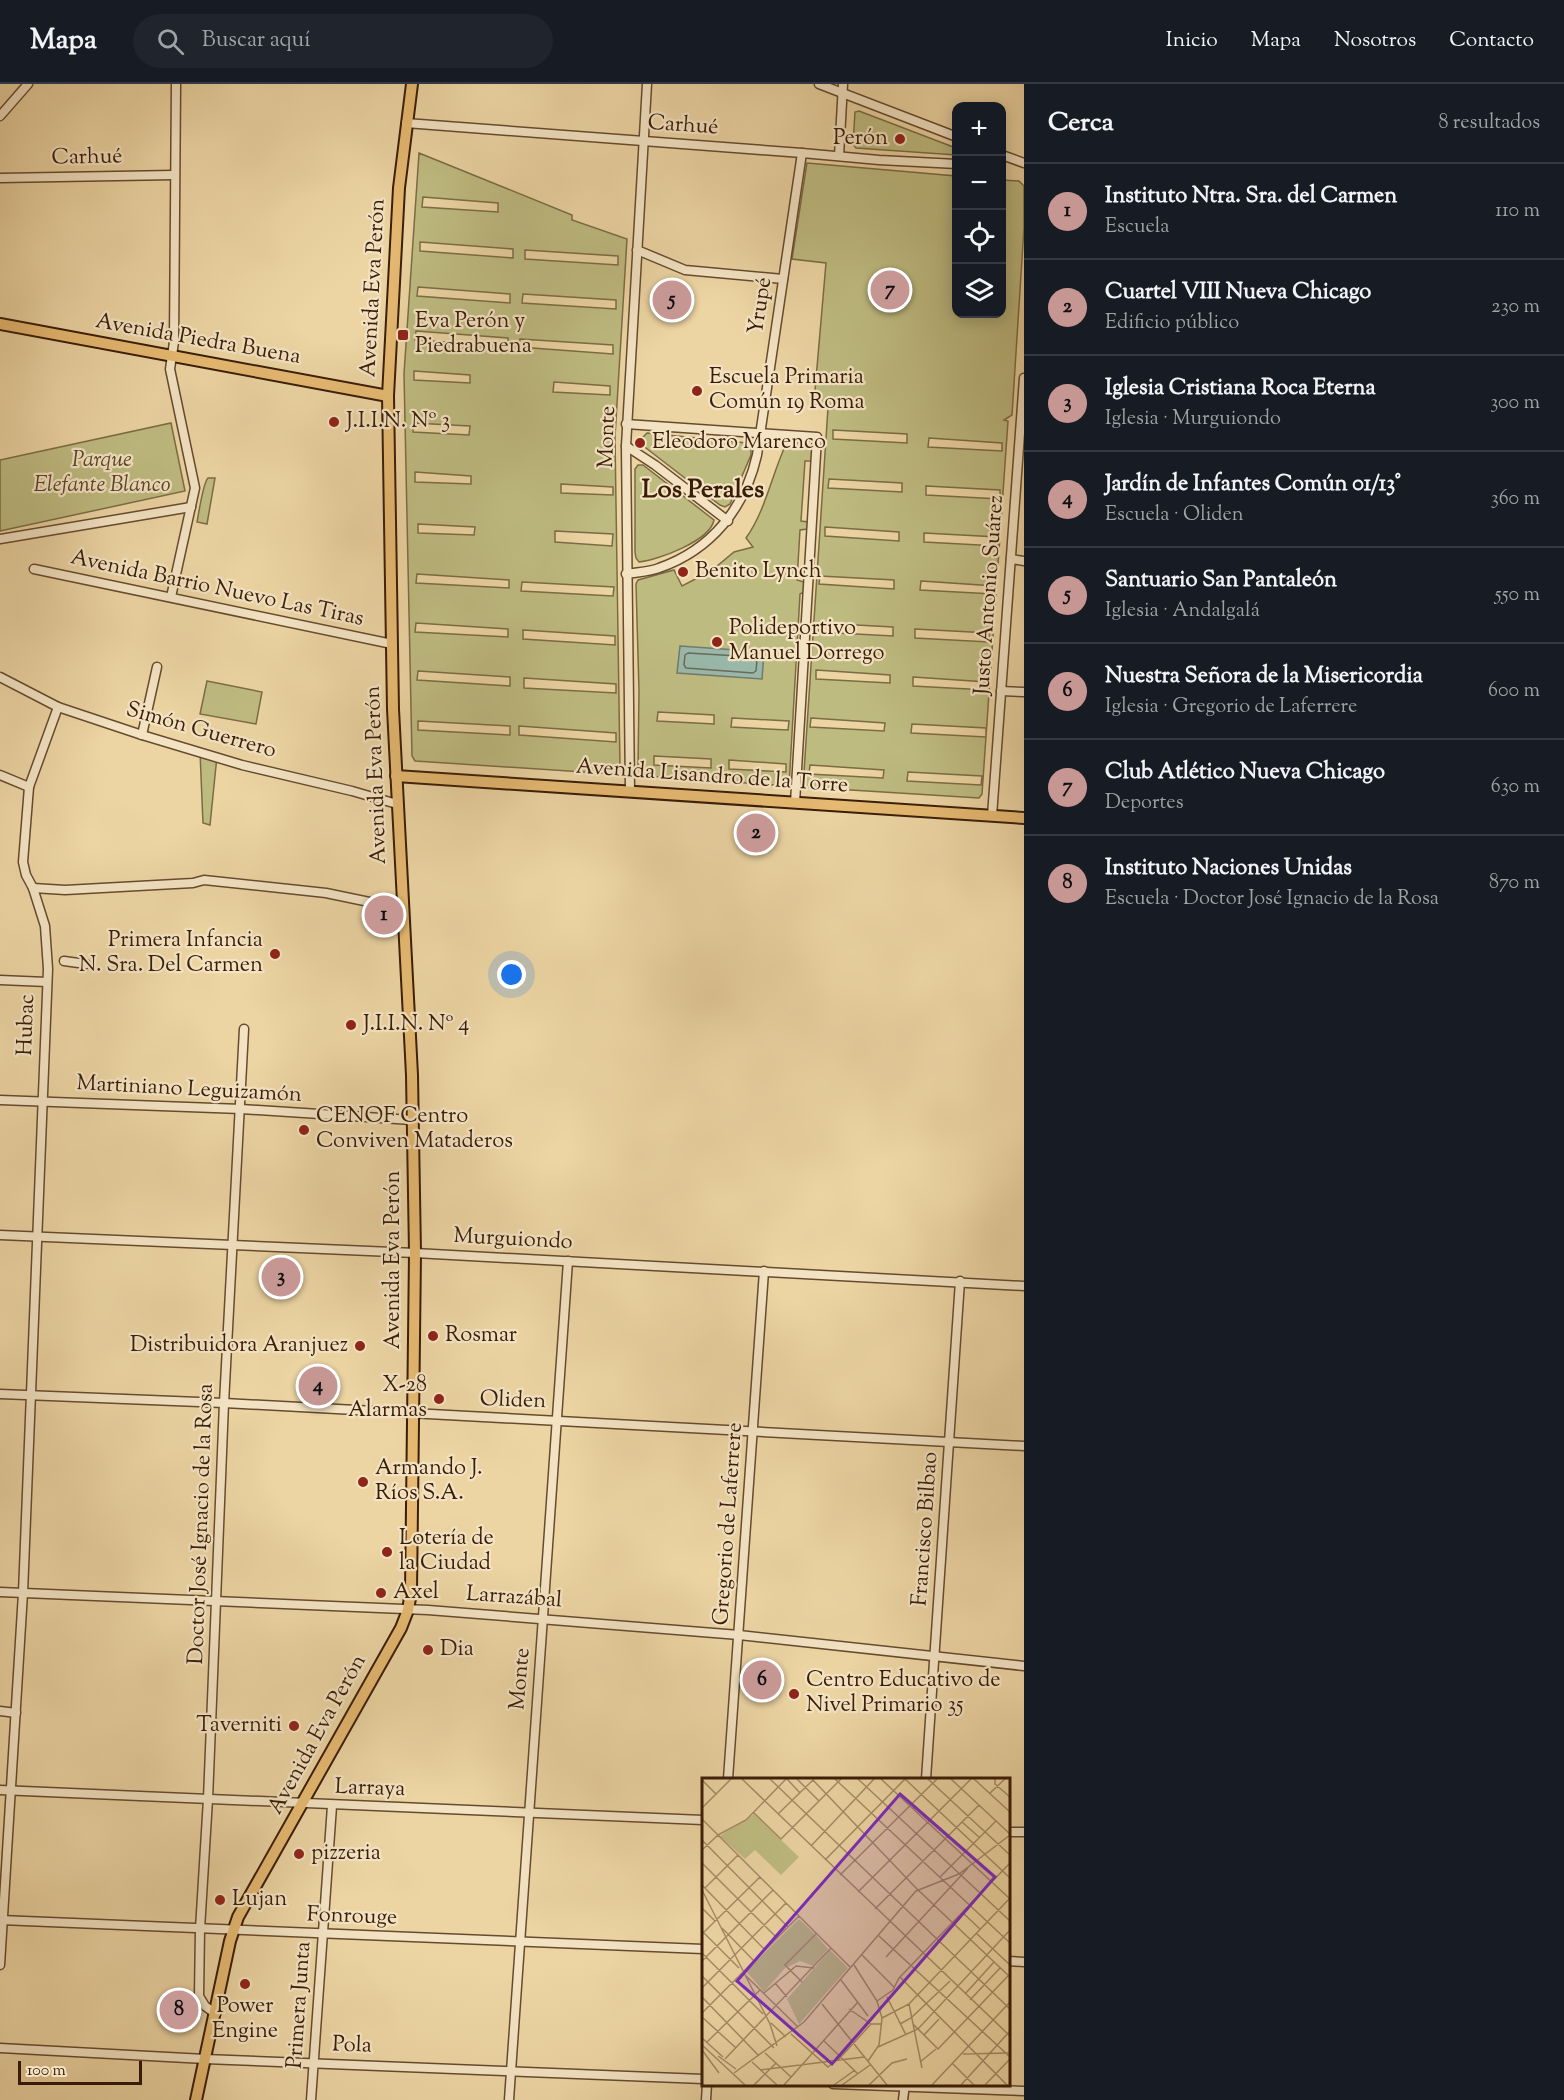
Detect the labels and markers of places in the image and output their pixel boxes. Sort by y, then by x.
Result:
place label: Perón [833,123,888,155]
marker: Perón [893,132,907,146]
pin: 7 [870,268,910,312]
pin: 5 [652,278,692,322]
place label: Eva Perón y Piedrabuena [415,306,532,363]
marker: Eva Perón y Piedrabuena [396,328,410,342]
place label: Escuela Primaria Común 19 Roma [709,362,865,419]
marker: Escuela Primaria Común 19 Roma [690,384,704,398]
place label: J.I.I.N. Nº 3 [345,406,450,438]
marker: J.I.I.N. Nº 3 [327,415,341,429]
place label: Eleodoro Marenco [652,427,826,459]
marker: Eleodoro Marenco [633,436,647,450]
place label: Benito Lynch [695,556,822,588]
marker: Benito Lynch [676,565,690,579]
place label: Polideportivo Manuel Dorrego [729,613,885,670]
marker: Polideportivo Manuel Dorrego [710,635,724,649]
pin: 2 [736,810,776,855]
pin: 1 [364,892,404,938]
place label: Primera Infancia N. Sra. Del Carmen [79,925,263,982]
marker: Primera Infancia N. Sra. Del Carmen [268,947,282,961]
place label: J.I.I.N. Nº 4 [362,1009,469,1041]
marker: J.I.I.N. Nº 4 [344,1018,358,1032]
place label: CENOF Centro Conviven Mataderos [316,1101,513,1158]
marker: CENOF Centro Conviven Mataderos [297,1123,311,1137]
pin: 3 [262,1254,300,1300]
place label: Rosmar [445,1320,517,1352]
marker: Rosmar [426,1329,440,1343]
place label: Distribuidora Aranjuez [130,1330,348,1362]
marker: Distribuidora Aranjuez [353,1339,367,1353]
pin: 4 [298,1364,338,1408]
place label: X-28 Alarmas [348,1370,427,1427]
marker: X-28 Alarmas [432,1392,446,1406]
place label: Armando J. Ríos S.A. [375,1453,483,1510]
marker: Armando J. Ríos S.A. [356,1475,370,1489]
place label: Lotería de la Ciudad [399,1523,494,1580]
marker: Lotería de la Ciudad [380,1545,394,1559]
place label: Axel [393,1577,439,1609]
marker: Axel [374,1586,388,1600]
place label: Dia [440,1634,474,1666]
marker: Dia [421,1643,435,1657]
pin: 6 [742,1658,782,1702]
place label: Centro Educativo de Nivel Primario 35 [806,1665,1000,1722]
marker: Centro Educativo de Nivel Primario 35 [787,1687,801,1701]
place label: Taverniti [196,1710,282,1742]
marker: Taverniti [287,1719,301,1733]
place label: pizzeria [311,1838,381,1870]
marker: pizzeria [292,1847,306,1861]
place label: Lujan [232,1884,287,1916]
marker: Lujan [213,1893,227,1907]
marker: Power Engine [238,1977,252,1991]
pin: 8 [160,1988,198,2032]
place label: Power Engine [212,1991,278,2048]

